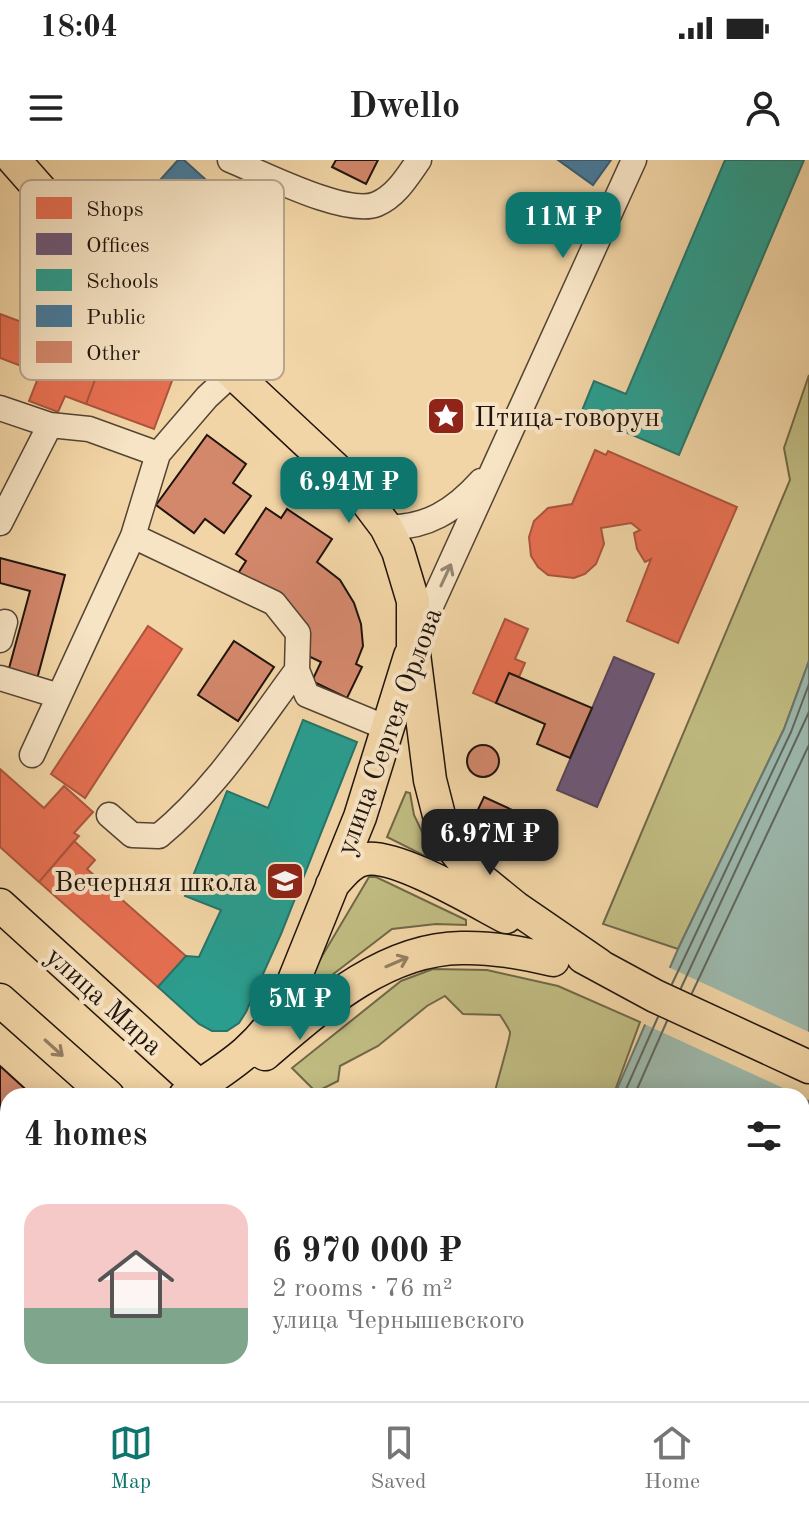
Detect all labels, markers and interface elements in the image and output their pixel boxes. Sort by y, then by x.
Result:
text: 18:04 [40,13,118,43]
icon: menu [24,86,68,130]
icon: person [741,86,785,130]
text: Dwello [349,90,460,126]
legend [20,180,284,380]
pin: 11M ₽ [507,192,619,260]
text: Shops [86,199,143,221]
text: 11M ₽ [524,205,602,231]
text: Offices [86,235,150,257]
text: Schools [86,271,159,293]
text: Public [86,307,145,329]
text: Other [86,343,140,365]
place icon: Птица-говорун [425,395,467,437]
place label: Птица-говорун [474,405,660,433]
pin: 6.94M ₽ [275,457,423,525]
text: 6.94M ₽ [298,470,400,496]
one-way arrow [439,563,454,587]
street label: улица Сергея Орлова [333,604,449,859]
pin: 6.97M ₽ [416,809,564,877]
text: 6.97M ₽ [439,822,541,848]
school or university icon: Вечерняя школа [264,860,306,902]
place label: Вечерняя школа [54,870,257,898]
street label: улица Мира [39,943,167,1062]
one-way arrow [385,954,409,969]
pin: 5M ₽ [253,974,347,1042]
text: 5M ₽ [268,987,332,1013]
one-way arrow [44,1039,64,1057]
icon: filters [742,1114,786,1158]
text: 4 homes [24,1119,147,1153]
text: 6 970 000 ₽ [272,1235,462,1269]
icon: home [88,1236,184,1332]
text: 2 rooms · 76 m² [272,1276,453,1302]
text: улица Чернышевского [272,1308,525,1334]
tab: Map [109,1421,153,1496]
tab: Saved [371,1421,427,1496]
tab: Home [644,1421,700,1496]

